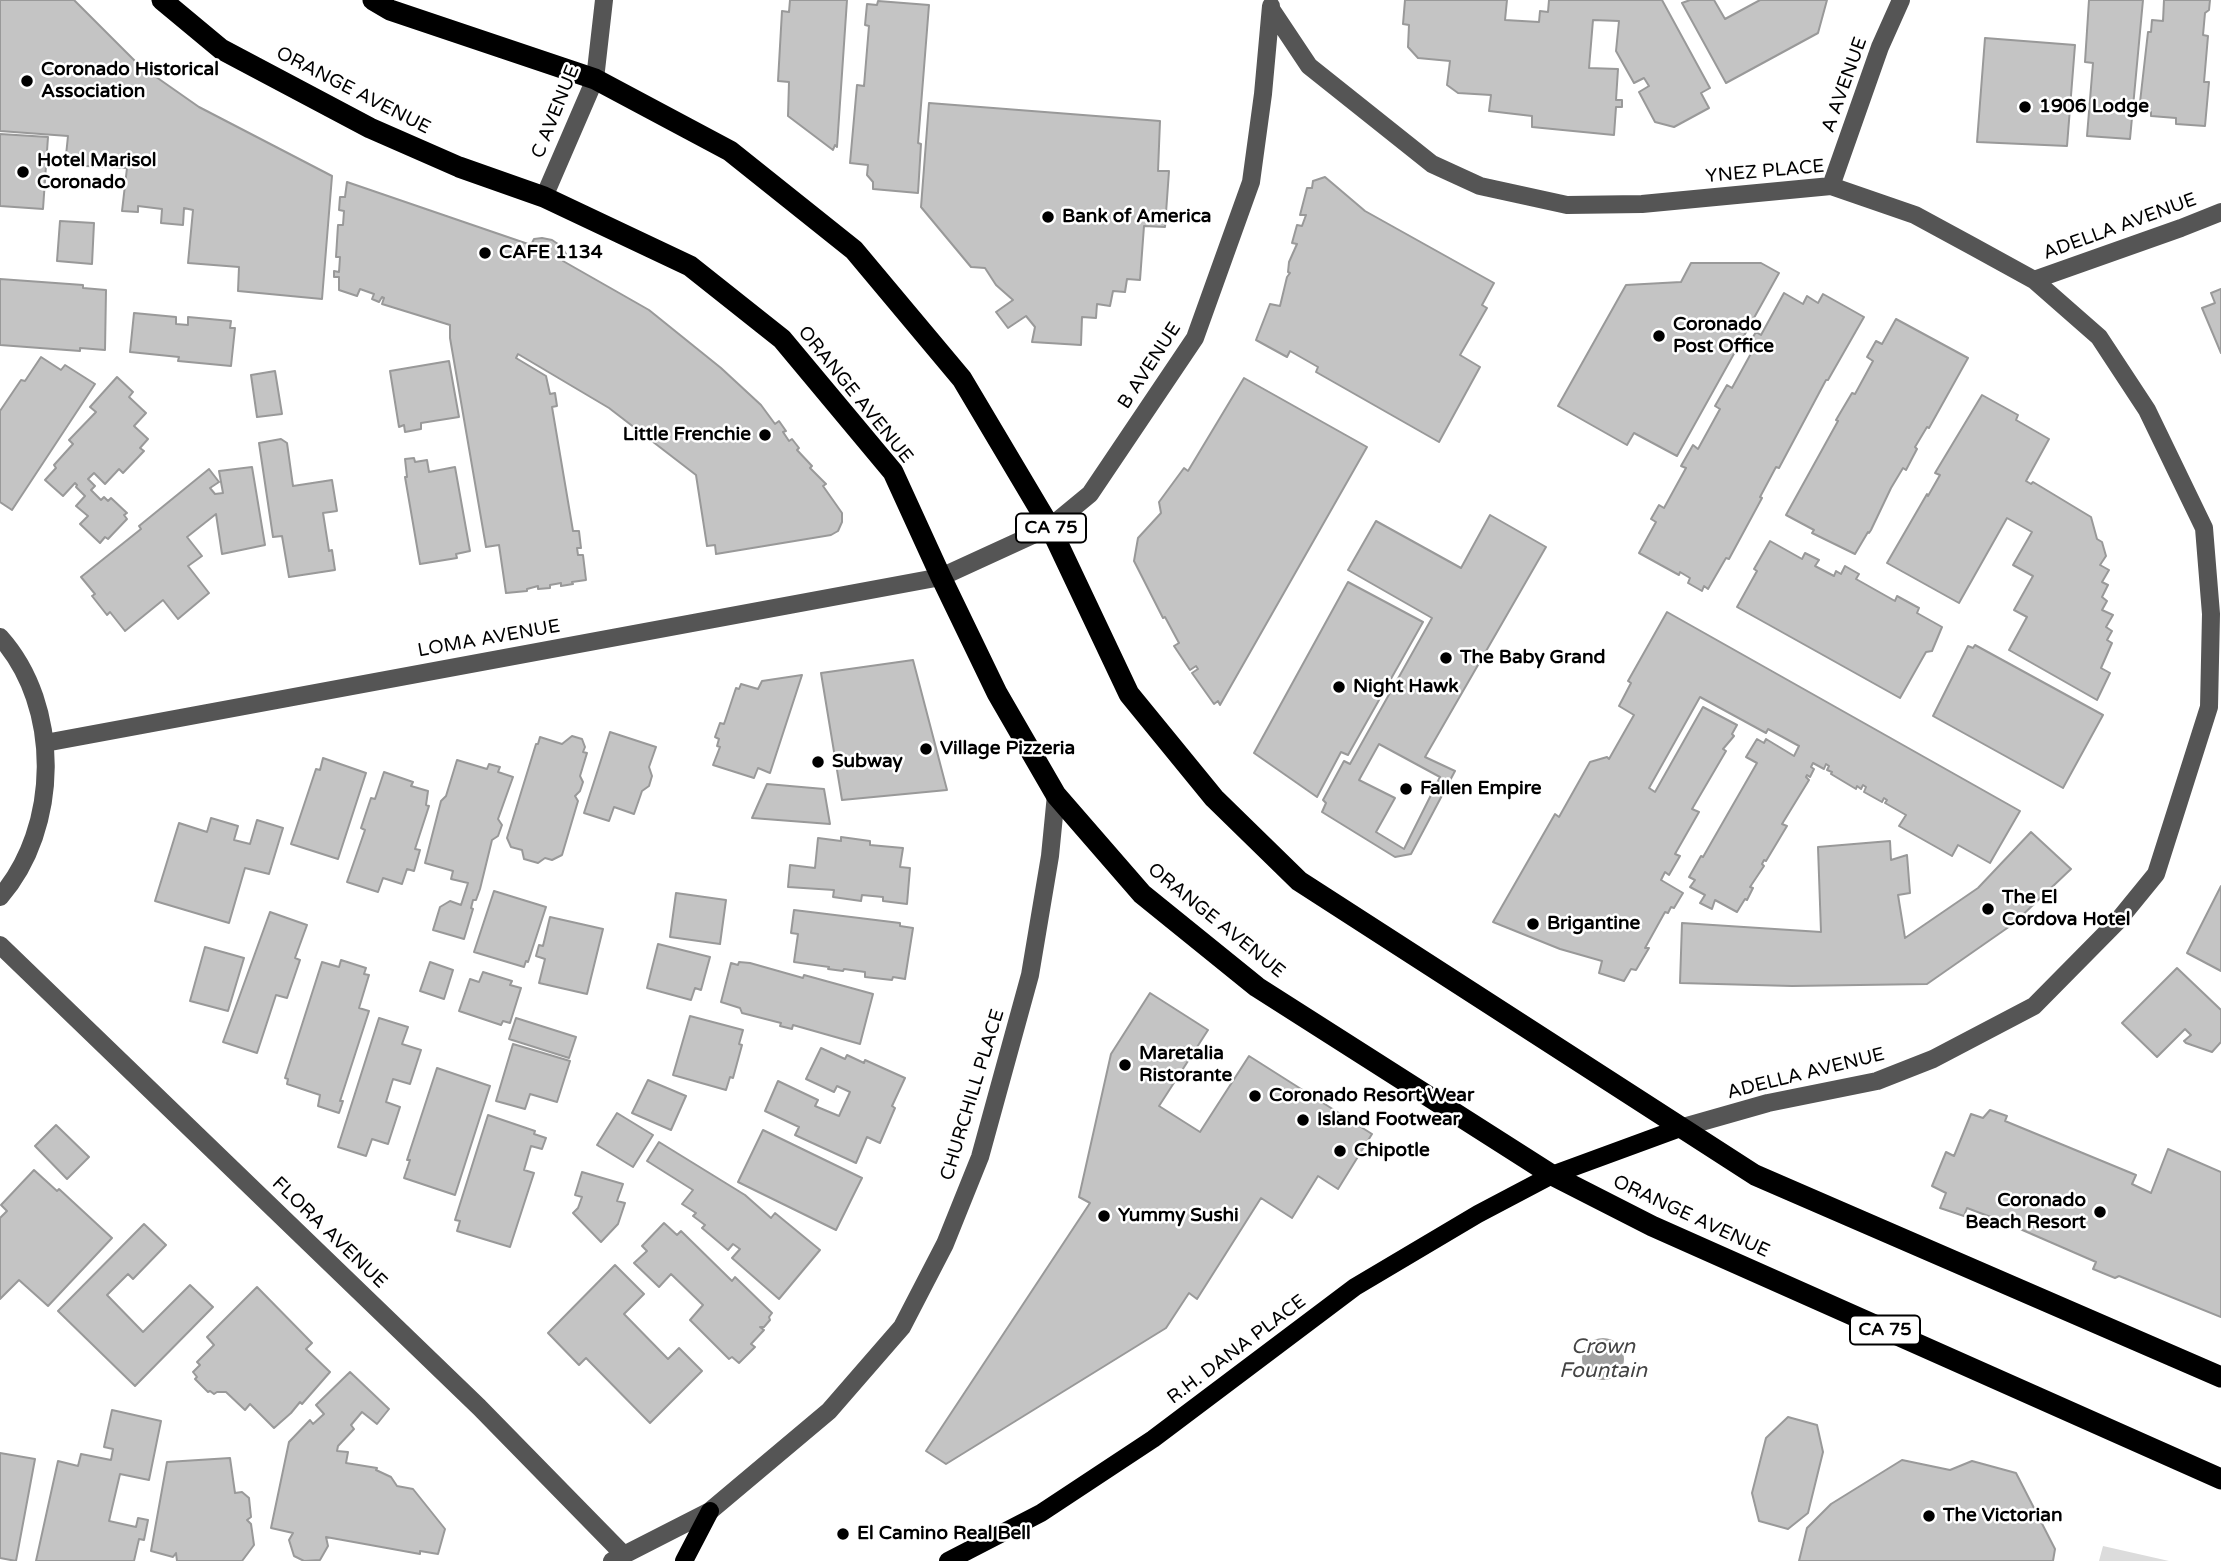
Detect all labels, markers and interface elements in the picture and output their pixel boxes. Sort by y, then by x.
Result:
street label: A AVENUE [1817,34,1873,136]
street label: ORANGE AVENUE [272,42,434,140]
place label: Coronado Historical Association [41,59,219,103]
street label: C AVENUE [527,62,585,162]
marker: Coronado Historical Association [19,73,35,89]
place label: 1906 Lodge [2039,96,2149,118]
marker: 1906 Lodge [2017,99,2033,115]
place label: Hotel Marisol Coronado [37,150,157,194]
street label: YNEZ PLACE [1705,155,1825,189]
marker: Hotel Marisol Coronado [15,164,31,180]
street label: ADELLA AVENUE [2040,189,2200,265]
place label: Bank of America [1062,206,1211,228]
marker: Bank of America [1040,209,1056,225]
place label: CAFE 1134 [499,242,603,264]
marker: CAFE 1134 [477,245,493,261]
place label: Coronado Post Office [1673,314,1774,358]
street label: B AVENUE [1114,318,1186,414]
street label: ORANGE AVENUE [793,322,917,468]
marker: Coronado Post Office [1651,328,1667,344]
place label: Little Frenchie [623,424,751,446]
marker: Little Frenchie [757,427,773,443]
road number: CA 75 [1016,514,1086,542]
street label: LOMA AVENUE [416,615,562,663]
place label: The Baby Grand [1460,647,1605,669]
marker: The Baby Grand [1438,650,1454,666]
place label: Night Hawk [1353,676,1459,698]
marker: Night Hawk [1331,679,1347,695]
place label: Village Pizzeria [940,738,1075,760]
marker: Village Pizzeria [918,741,934,757]
place label: Subway [832,751,903,773]
marker: Subway [810,754,826,770]
place label: Fallen Empire [1420,778,1541,800]
marker: Fallen Empire [1398,781,1414,797]
street label: ORANGE AVENUE [1143,859,1289,983]
place label: The El Cordova Hotel [2002,887,2131,931]
marker: The El Cordova Hotel [1980,901,1996,917]
place label: Brigantine [1547,913,1640,935]
marker: Brigantine [1525,916,1541,932]
street label: CHURCHILL PLACE [936,1007,1010,1183]
place label: Maretalia Ristorante [1139,1043,1232,1087]
street label: ADELLA AVENUE [1725,1043,1887,1105]
marker: Maretalia Ristorante [1117,1057,1133,1073]
place label: Coronado Resort Wear [1269,1085,1474,1107]
marker: Coronado Resort Wear [1247,1088,1263,1104]
place label: Island Footwear [1317,1109,1460,1131]
marker: Island Footwear [1295,1112,1311,1128]
place label: Chipotle [1354,1140,1430,1162]
marker: Chipotle [1332,1143,1348,1159]
street label: ORANGE AVENUE [1609,1171,1773,1263]
street label: FLORA AVENUE [267,1172,391,1294]
place label: Coronado Beach Resort [1965,1190,2086,1234]
marker: Coronado Beach Resort [2092,1204,2108,1220]
place label: Yummy Sushi [1118,1205,1239,1227]
marker: Yummy Sushi [1096,1208,1112,1224]
street label: R.H. DANA PLACE [1163,1290,1311,1410]
road number: CA 75 [1850,1316,1920,1344]
water label: Crown Fountain [1559,1334,1647,1384]
place label: The Victorian [1943,1505,2063,1527]
marker: The Victorian [1921,1508,1937,1524]
place label: El Camino Real Bell [857,1523,1031,1545]
marker: El Camino Real Bell [835,1526,851,1542]

